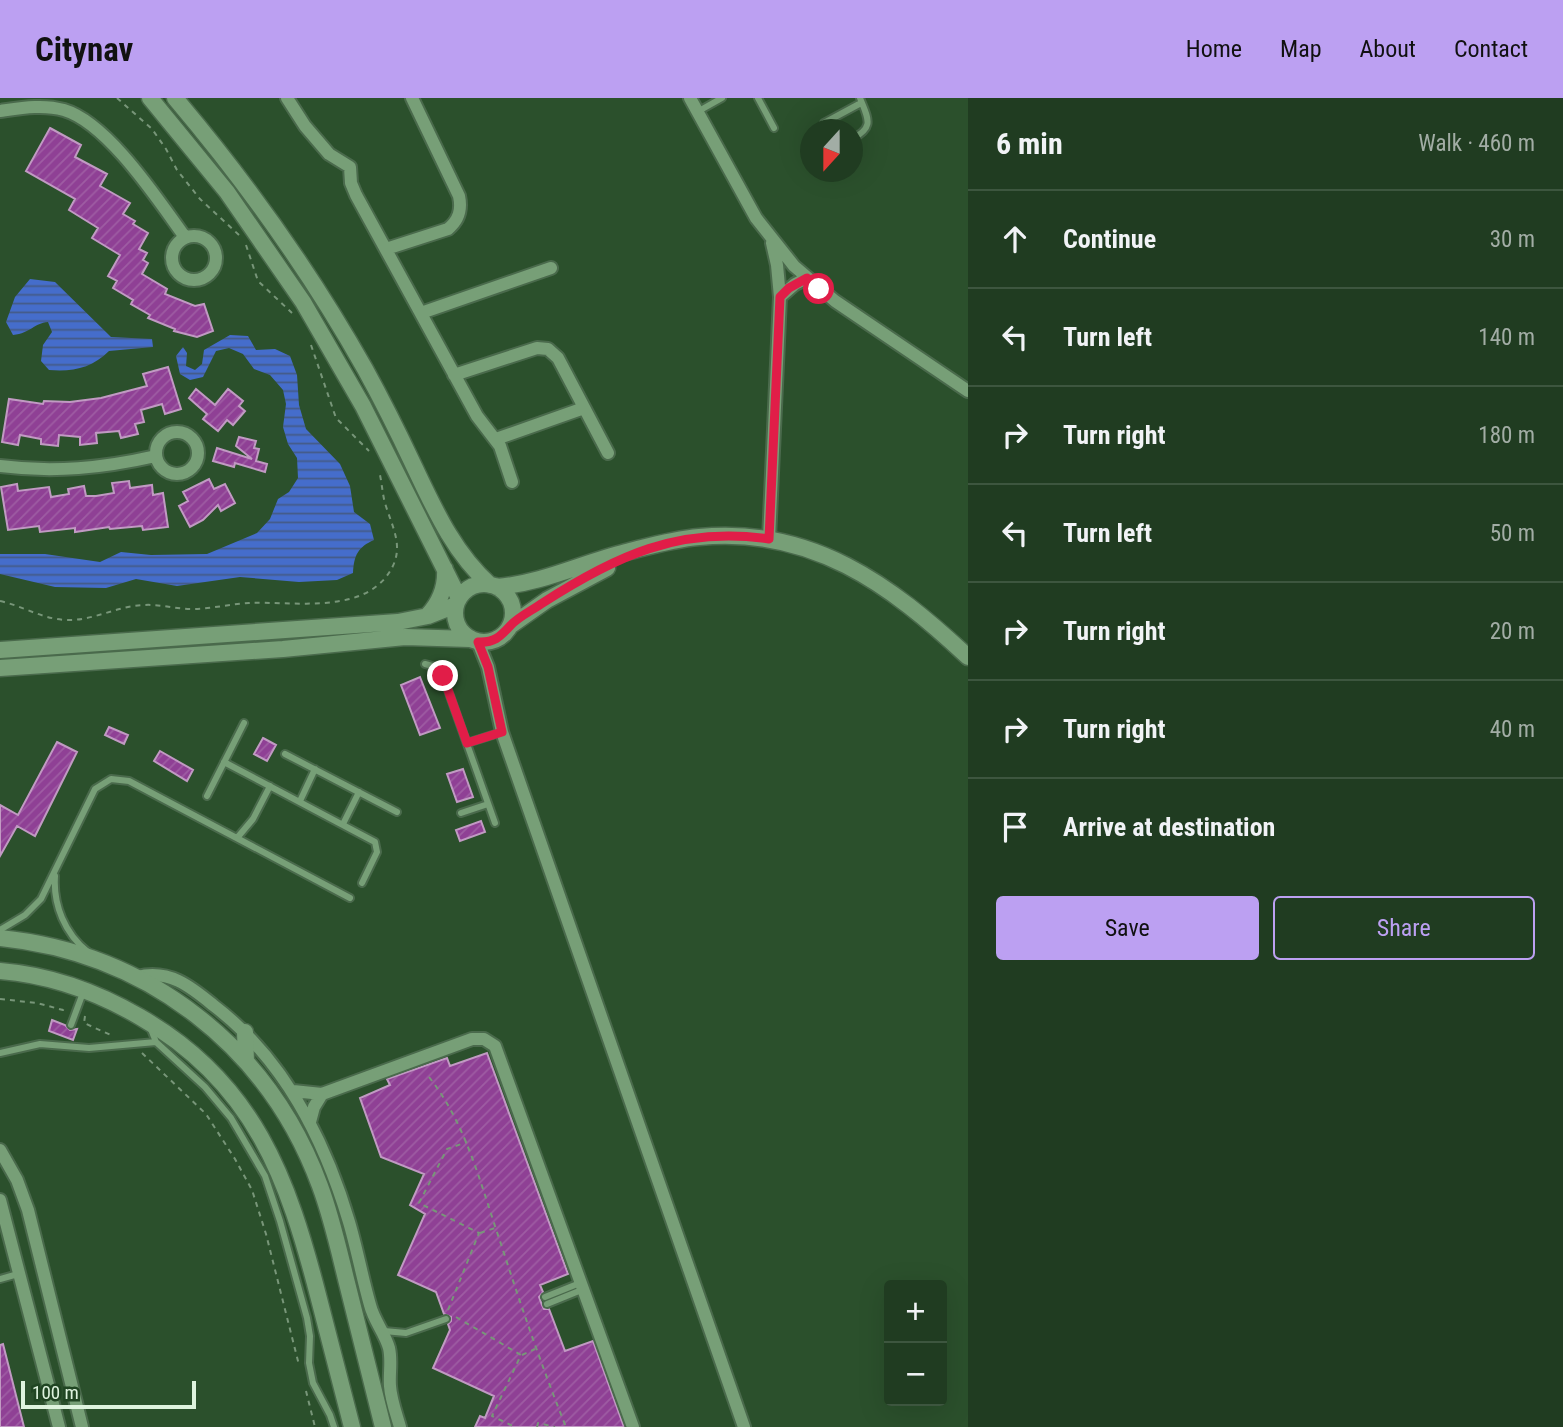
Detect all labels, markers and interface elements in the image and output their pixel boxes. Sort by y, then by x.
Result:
text: Citynav [35,30,133,69]
text: Home [1186,35,1242,63]
text: Map [1280,35,1322,63]
text: About [1360,35,1416,63]
text: Contact [1454,35,1528,63]
north arrow [800,119,863,182]
text: 6 min [996,126,1063,161]
text: Walk · 460 m [1418,130,1535,157]
icon: ahead [996,220,1034,258]
text: Continue [1063,224,1156,254]
text: 30 m [1490,226,1535,253]
route start [803,273,834,304]
icon: left [996,318,1034,356]
text: Turn left [1063,322,1152,352]
text: 140 m [1478,324,1535,351]
icon: right [996,416,1034,454]
text: Turn right [1063,420,1165,450]
text: 180 m [1478,422,1535,449]
icon: left [996,514,1034,552]
text: Turn left [1063,518,1152,548]
text: 50 m [1490,520,1535,547]
icon: right [996,612,1034,650]
text: Turn right [1063,616,1165,646]
text: 20 m [1490,618,1535,645]
route end [427,660,458,691]
icon: right [996,710,1034,748]
text: Turn right [1063,714,1165,744]
text: 40 m [1490,716,1535,743]
icon: arrive [996,808,1034,846]
text: Arrive at destination [1063,812,1275,842]
button: Save [996,896,1259,960]
button: Share [1273,896,1535,960]
map controls [884,1280,947,1406]
button: + [884,1280,947,1343]
button: − [884,1343,947,1406]
scale bar [21,1378,196,1410]
text: 100 m [32,1381,79,1404]

